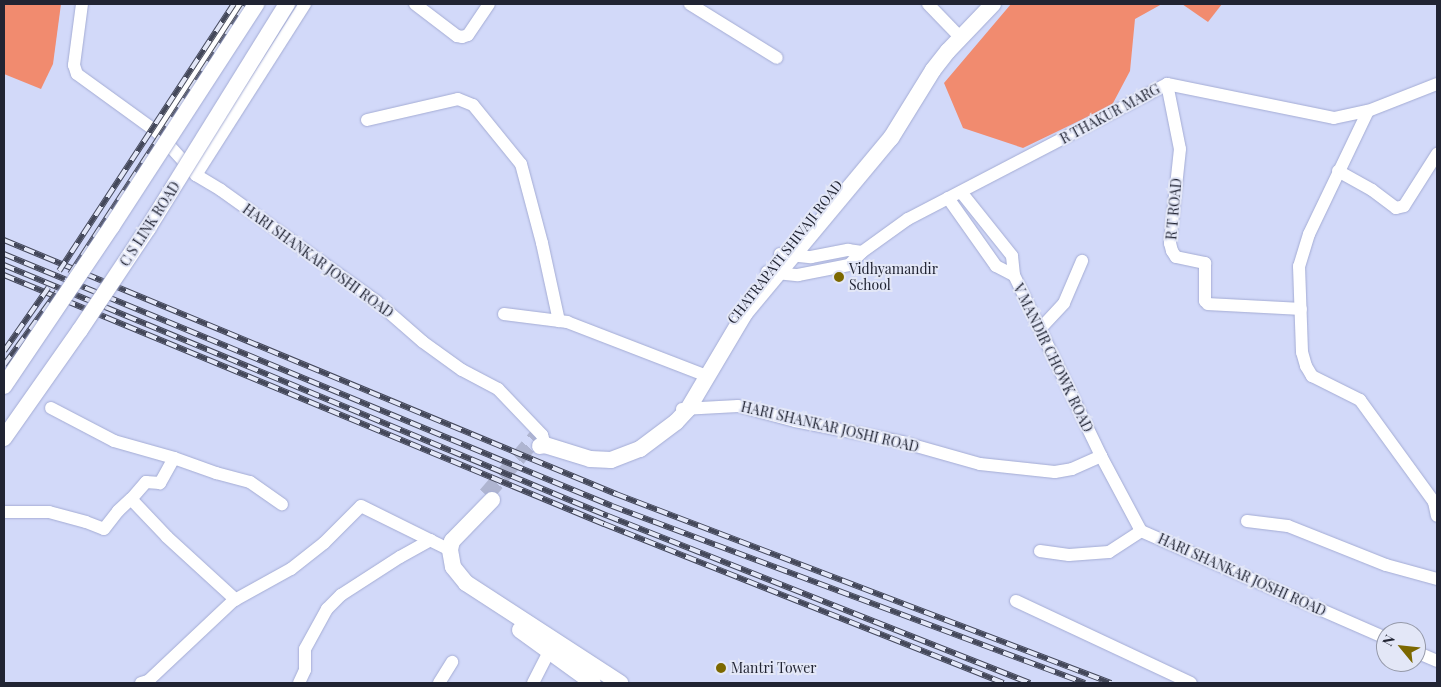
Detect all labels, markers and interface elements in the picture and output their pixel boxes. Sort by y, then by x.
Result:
street label: R THAKUR MARG [1057,80,1163,148]
street label: CHATRAPATI SHIVAJI ROAD [724,177,846,327]
street label: R T ROAD [1163,177,1185,241]
street label: C S LINK ROAD [116,179,184,269]
street label: HARI SHANKAR JOSHI ROAD [239,201,397,321]
place label: Vidhyamandir School [849,261,938,294]
marker: Vidhyamandir School [833,271,845,283]
street label: V MANDIR CHOWK ROAD [1010,281,1096,435]
street label: HARI SHANKAR JOSHI ROAD [739,398,921,456]
street label: HARI SHANKAR JOSHI ROAD [1155,530,1329,620]
north arrow [1376,622,1426,672]
text: N [1377,631,1399,649]
place label: Mantri Tower [731,660,817,676]
marker: Mantri Tower [715,662,727,674]

